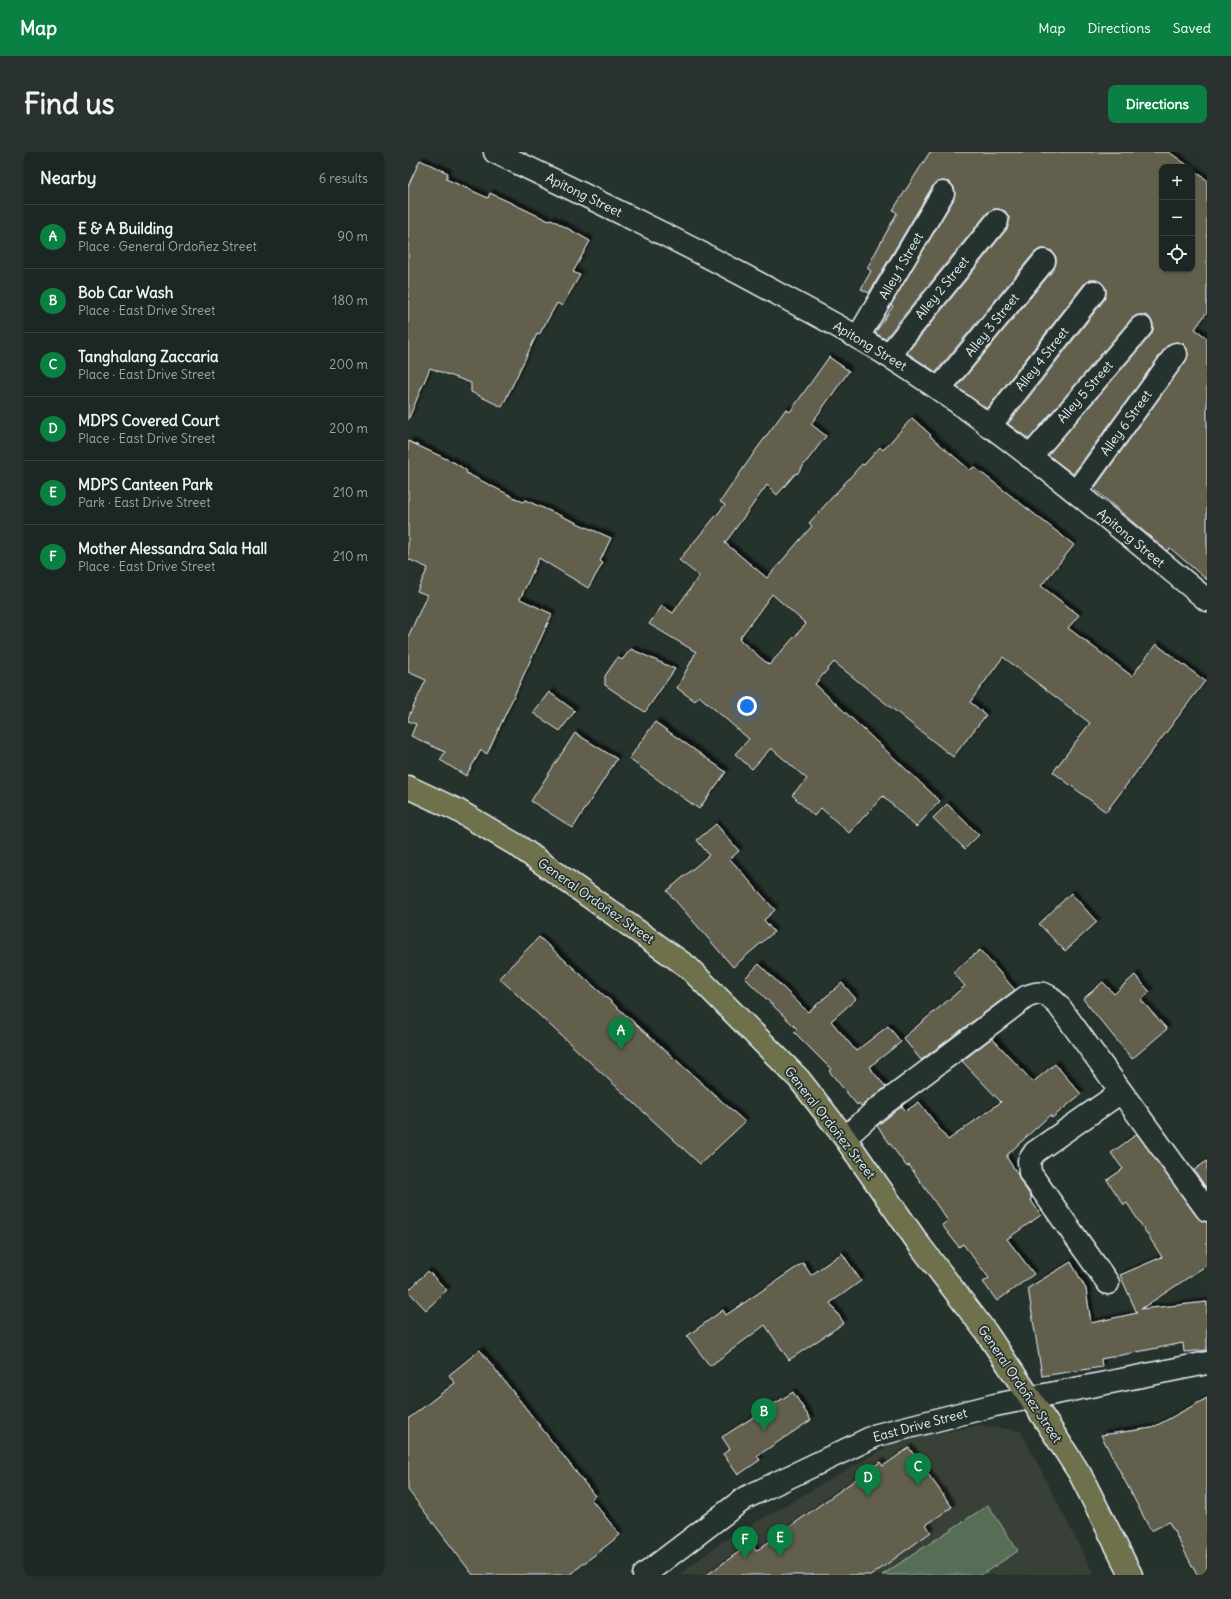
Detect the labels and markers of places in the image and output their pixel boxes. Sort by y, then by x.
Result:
pin: A [608,1017,634,1050]
pin: B [751,1398,777,1431]
pin: C [905,1453,931,1486]
pin: D [855,1464,881,1497]
pin: E [767,1524,793,1557]
pin: F [732,1526,758,1559]

